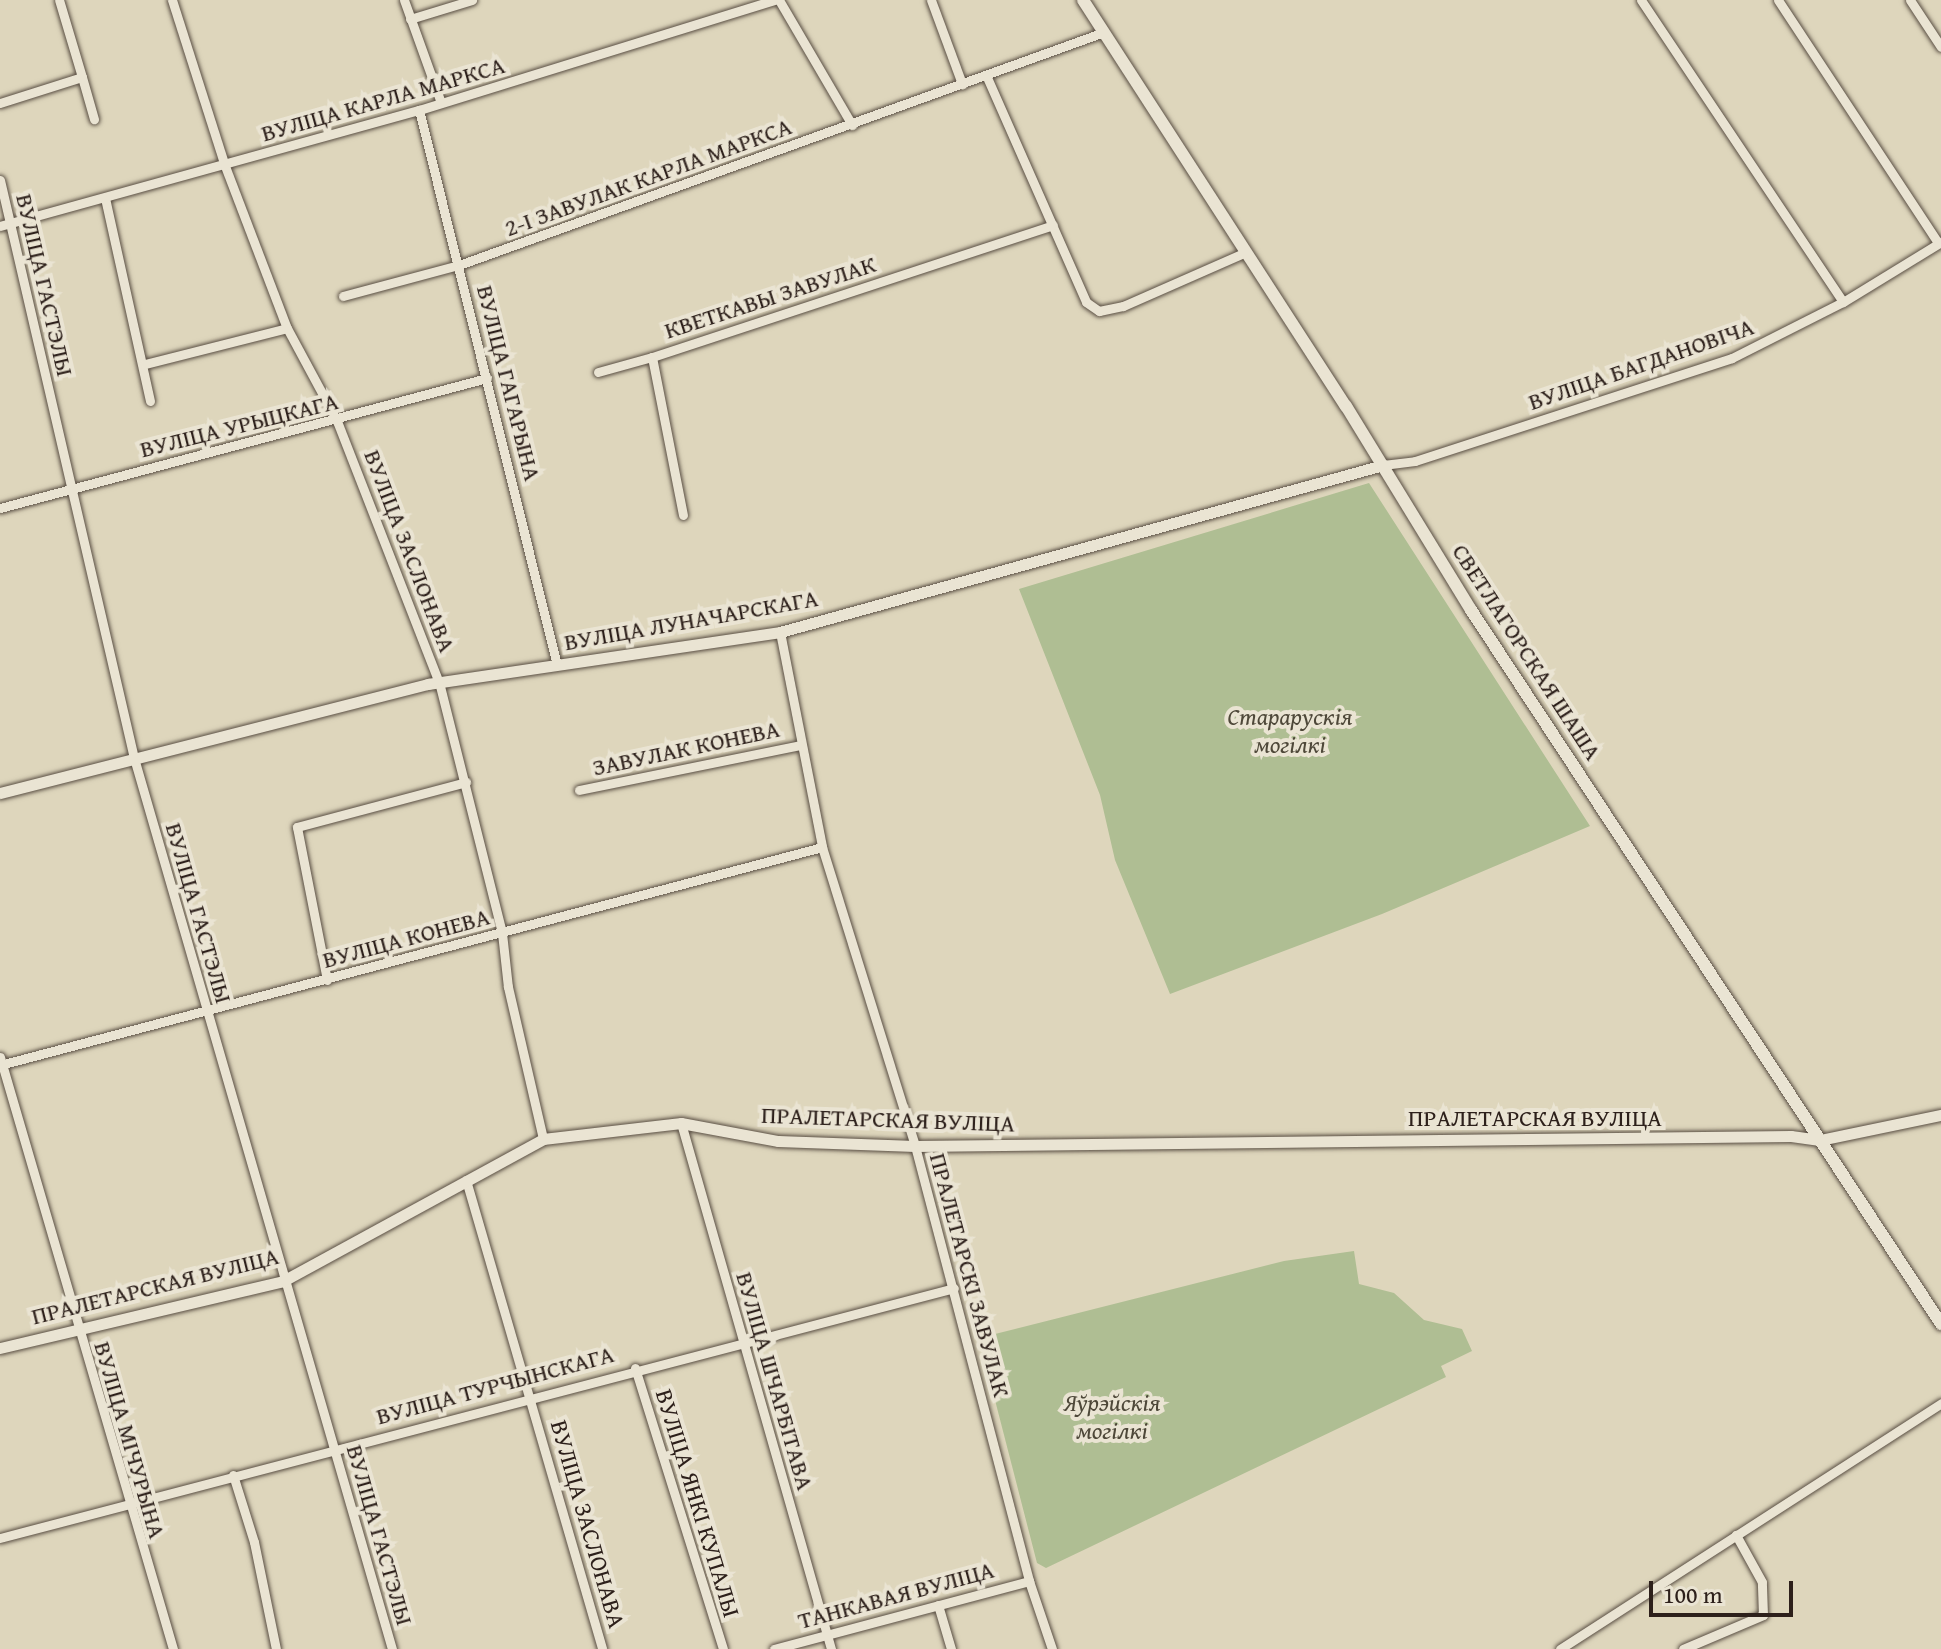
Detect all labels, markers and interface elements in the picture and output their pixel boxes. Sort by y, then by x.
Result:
street label: ВУЛІЦА КАРЛА МАРКСА [258,50,508,148]
street label: 2-І ЗАВУЛАК КАРЛА МАРКСА [501,112,795,242]
street label: ВУЛІЦА ГАСТЭЛЫ [10,191,80,379]
street label: КВЕТКАВЫ ЗАВУЛАК [661,249,879,345]
street label: ВУЛІЦА ГАГАРЫНА [471,282,547,484]
street label: ВУЛІЦА БАГДАНОВІЧА [1524,312,1758,416]
street label: ВУЛІЦА УРЫЦКАГА [137,386,341,464]
street label: ВУЛІЦА ЗАСЛОНАВА [358,446,462,656]
street label: СВЕТЛАГОРСКАЯ ШАША [1446,538,1608,766]
street label: ВУЛІЦА ЛУНАЧАРСКАГА [562,583,820,657]
park label: Старарускія могілкі [1227,703,1353,759]
street label: ЗАВУЛАК КОНЕВА [590,714,782,782]
street label: ВУЛІЦА ГАСТЭЛЫ [159,819,239,1007]
street label: ВУЛІЦА КОНЕВА [319,902,493,974]
street label: ПРАЛЕТАРСКАЯ ВУЛІЦА [761,1100,1015,1138]
street label: ПРАЛЕТАРСКАЯ ВУЛІЦА [1408,1104,1662,1132]
street label: ПРАЛЕТАРСКІ ЗАВУЛАК [924,1150,1016,1400]
street label: ПРАЛЕТАРСКАЯ ВУЛІЦА [28,1241,282,1331]
street label: ВУЛІЦА ШЧАРБІТАВА [730,1269,820,1493]
street label: ВУЛІЦА МІЧУРЫНА [88,1338,172,1542]
street label: ВУЛІЦА ТУРЧЫНСКАГА [373,1339,617,1431]
street label: ВУЛІЦА ЯНКІ КУПАЛЫ [650,1386,746,1620]
park label: Яўрэйскія могілкі [1064,1389,1160,1445]
street label: ВУЛІЦА ЗАСЛОНАВА [545,1417,631,1631]
street label: ВУЛІЦА ГАСТЭЛЫ [340,1441,420,1629]
street label: ТАНКАВАЯ ВУЛІЦА [795,1555,997,1635]
scale bar [1653,1565,1797,1615]
text: 100 m [1663,1577,1723,1612]

